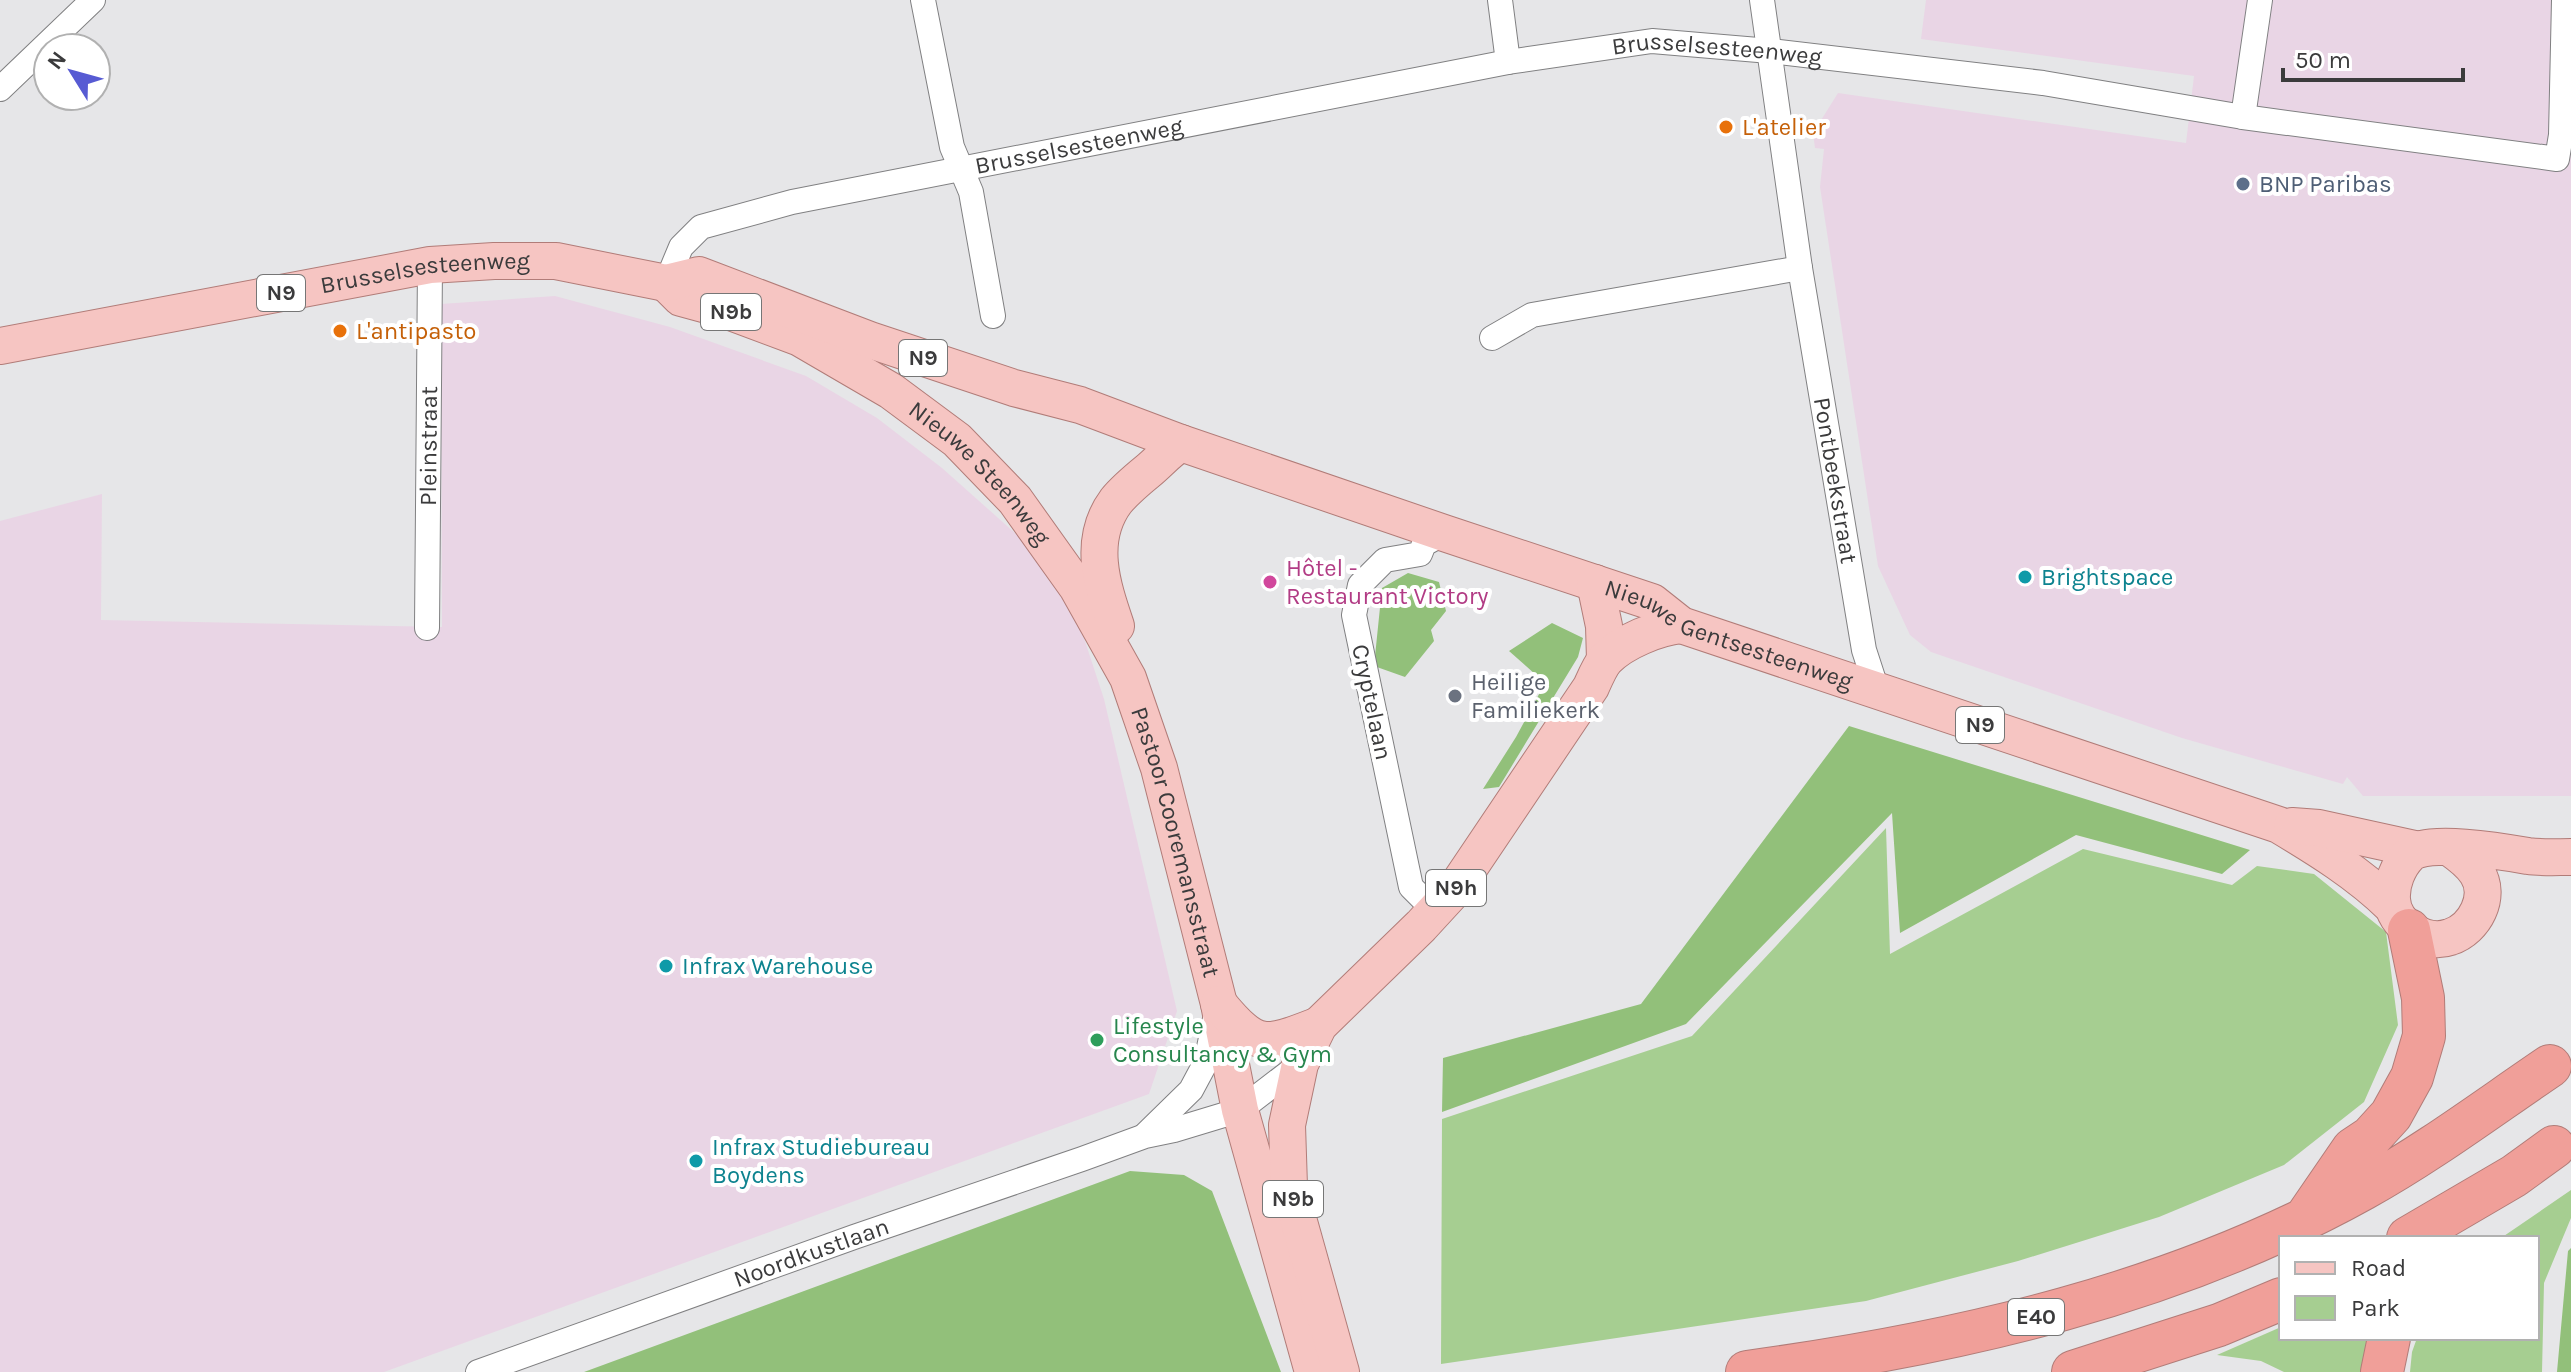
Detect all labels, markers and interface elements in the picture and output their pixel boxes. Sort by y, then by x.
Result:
street label: Brusselsesteenweg [1610,27,1824,71]
north arrow [32,32,112,112]
scale bar [2283,32,2463,82]
text: N [42,46,72,75]
text: 50 m [2295,46,2351,74]
street label: Brusselsesteenweg [972,112,1186,180]
place label: L'atelier [1742,113,1826,141]
marker: L'atelier [1717,118,1735,136]
place label: BNP Paribas [2259,170,2392,198]
marker: BNP Paribas [2234,175,2252,193]
street label: Brusselsesteenweg [318,247,531,299]
road number: N9 [257,275,305,311]
road number: N9b [701,294,761,330]
place label: L'antipasto [356,317,476,345]
marker: L'antipasto [331,322,349,340]
road number: N9 [899,340,947,376]
street label: Pleinstraat [414,386,443,506]
street label: Nieuwe Steenweg [903,395,1057,551]
street label: Pontbeekstraat [1808,395,1863,566]
place label: Hôtel - Restaurant Victory [1286,554,1489,610]
place label: Brightspace [2041,563,2173,591]
marker: Brightspace [2016,568,2034,586]
marker: Hôtel - Restaurant Victory [1261,573,1279,591]
street label: Nieuwe Gentsesteenweg [1601,573,1857,696]
street label: Cryptelaan [1346,642,1398,762]
place label: Heilige Familiekerk [1471,668,1600,724]
marker: Heilige Familiekerk [1446,687,1464,705]
street label: Pastoor Cooremansstraat [1125,703,1226,980]
road number: N9 [1956,707,2004,743]
road number: N9h [1426,870,1486,906]
place label: Infrax Warehouse [682,952,873,980]
marker: Infrax Warehouse [657,957,675,975]
place label: Lifestyle Consultancy & Gym [1113,1012,1332,1068]
marker: Lifestyle Consultancy & Gym [1088,1031,1106,1049]
place label: Infrax Studiebureau Boydens [712,1133,931,1189]
marker: Infrax Studiebureau Boydens [687,1152,705,1170]
road number: N9b [1263,1181,1323,1217]
street label: Noordkustlaan [730,1212,893,1293]
legend [2279,1236,2539,1340]
text: Road [2351,1254,2406,1282]
text: Park [2351,1294,2400,1322]
road number: E40 [2008,1299,2064,1335]

